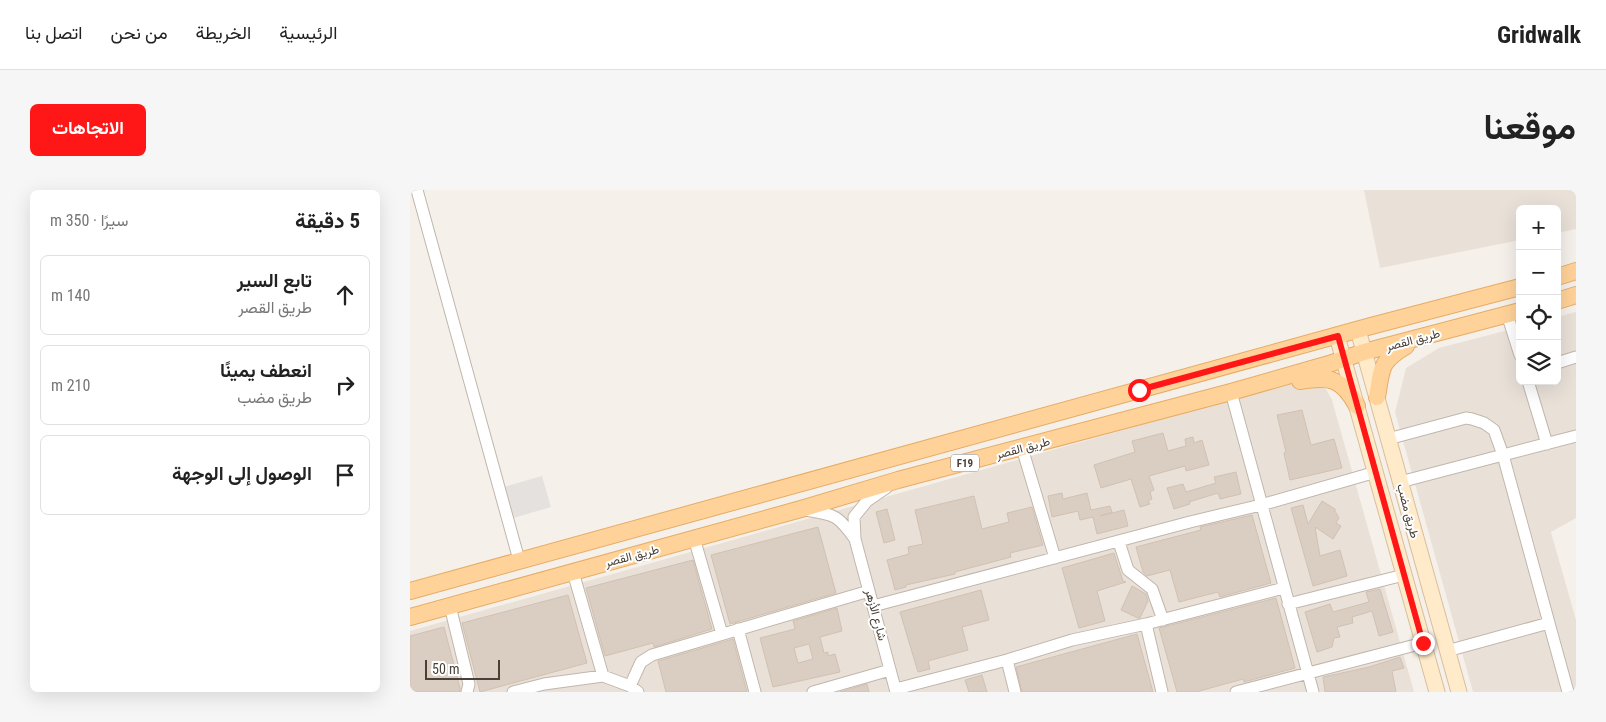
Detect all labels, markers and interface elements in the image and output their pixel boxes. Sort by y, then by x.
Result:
text: Gridwalk [1497,21,1581,49]
text: اتصل بنا [25,22,82,43]
text: من نحن [110,22,168,43]
text: الخريطة [196,22,251,43]
text: الرئيسية [279,22,337,43]
button: الاتجاهات [30,104,146,156]
text: موقعنا [1483,107,1576,148]
map controls [1516,205,1561,385]
button: + [1516,205,1561,250]
text: 5 دقيقة [295,209,360,233]
text: سيرًا · 350 m [50,211,128,230]
button: − [1516,250,1561,295]
text: تابع السير [237,269,312,292]
icon: ahead [331,281,359,309]
text: 140 m [51,286,90,305]
button: locate [1516,295,1561,340]
text: طريق القصر [238,298,312,317]
street label: طريق القصر [1383,326,1442,355]
button: layers [1516,340,1561,385]
text: انعطف يمينًا [220,359,312,382]
icon: right [331,371,359,399]
text: 210 m [51,376,90,395]
route start [1128,379,1151,402]
text: طريق مضب [237,388,312,407]
street label: طريق القصر [993,434,1052,463]
road number: F19 [951,454,979,472]
icon: arrive [331,461,359,489]
text: الوصول إلى الوجهة [172,462,312,485]
street label: طريق مضب [1393,482,1422,540]
street label: طريق القصر [602,542,661,571]
street label: شارع الأزهر [860,587,890,643]
route end [1412,632,1435,655]
scale bar [425,657,500,680]
text: 50 m [432,661,460,677]

